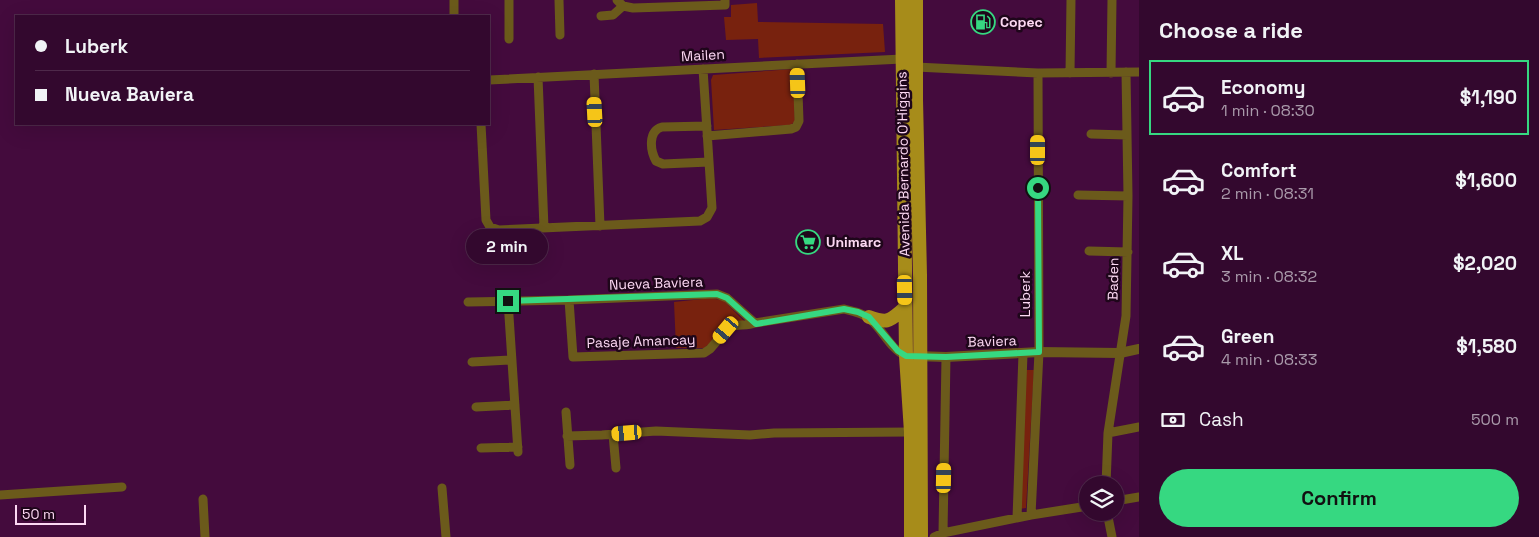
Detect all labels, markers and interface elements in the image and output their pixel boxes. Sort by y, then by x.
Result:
fuel station icon: Copec [970,9,996,35]
place label: Copec [1000,13,1043,31]
text: Choose a ride [1159,16,1303,44]
text: Luberk [65,34,128,59]
street label: Mailen [681,45,725,65]
car [789,68,806,98]
street label: Avenida Bernardo O'Higgins [892,71,914,257]
icon: car [1161,75,1206,120]
text: Economy [1221,75,1305,100]
text: Nueva Baviera [65,82,194,107]
text: $1,190 [1460,85,1517,110]
car [586,97,603,127]
text: 1 min · 08:30 [1221,100,1315,121]
car [1030,135,1045,165]
icon: car [1161,158,1206,203]
text: Comfort [1221,158,1297,183]
text: $1,600 [1455,168,1517,193]
route start [1027,177,1049,199]
text: 2 min · 08:31 [1221,183,1314,204]
callout: 2 min [467,228,549,264]
supermarket icon: Unimarc [795,229,821,255]
place label: Unimarc [826,233,881,251]
text: 2 min [486,236,528,257]
icon: car [1161,241,1206,286]
text: XL [1221,241,1244,266]
text: $2,020 [1453,251,1517,276]
street label: Baden [1104,257,1122,301]
text: 3 min · 08:32 [1221,266,1317,287]
street label: Luberk [1016,270,1034,317]
street label: Nueva Baviera [609,272,703,294]
car [897,275,912,305]
route end [497,290,519,312]
car [710,314,741,346]
icon: car [1161,324,1206,369]
text: Green [1221,324,1274,349]
street label: Pasaje Amancay [586,330,696,352]
street label: Baviera [967,331,1017,351]
text: $1,580 [1456,334,1517,359]
text: 4 min · 08:33 [1221,349,1317,370]
icon: cash [1159,406,1187,434]
text: Cash [1199,407,1244,432]
text: 500 m [1471,409,1519,430]
car [611,424,642,442]
car [936,463,951,493]
button: Confirm [1159,469,1519,527]
map controls [1079,476,1124,521]
button: layers [1079,476,1124,521]
scale bar [15,502,86,525]
text: 50 m [22,505,55,523]

